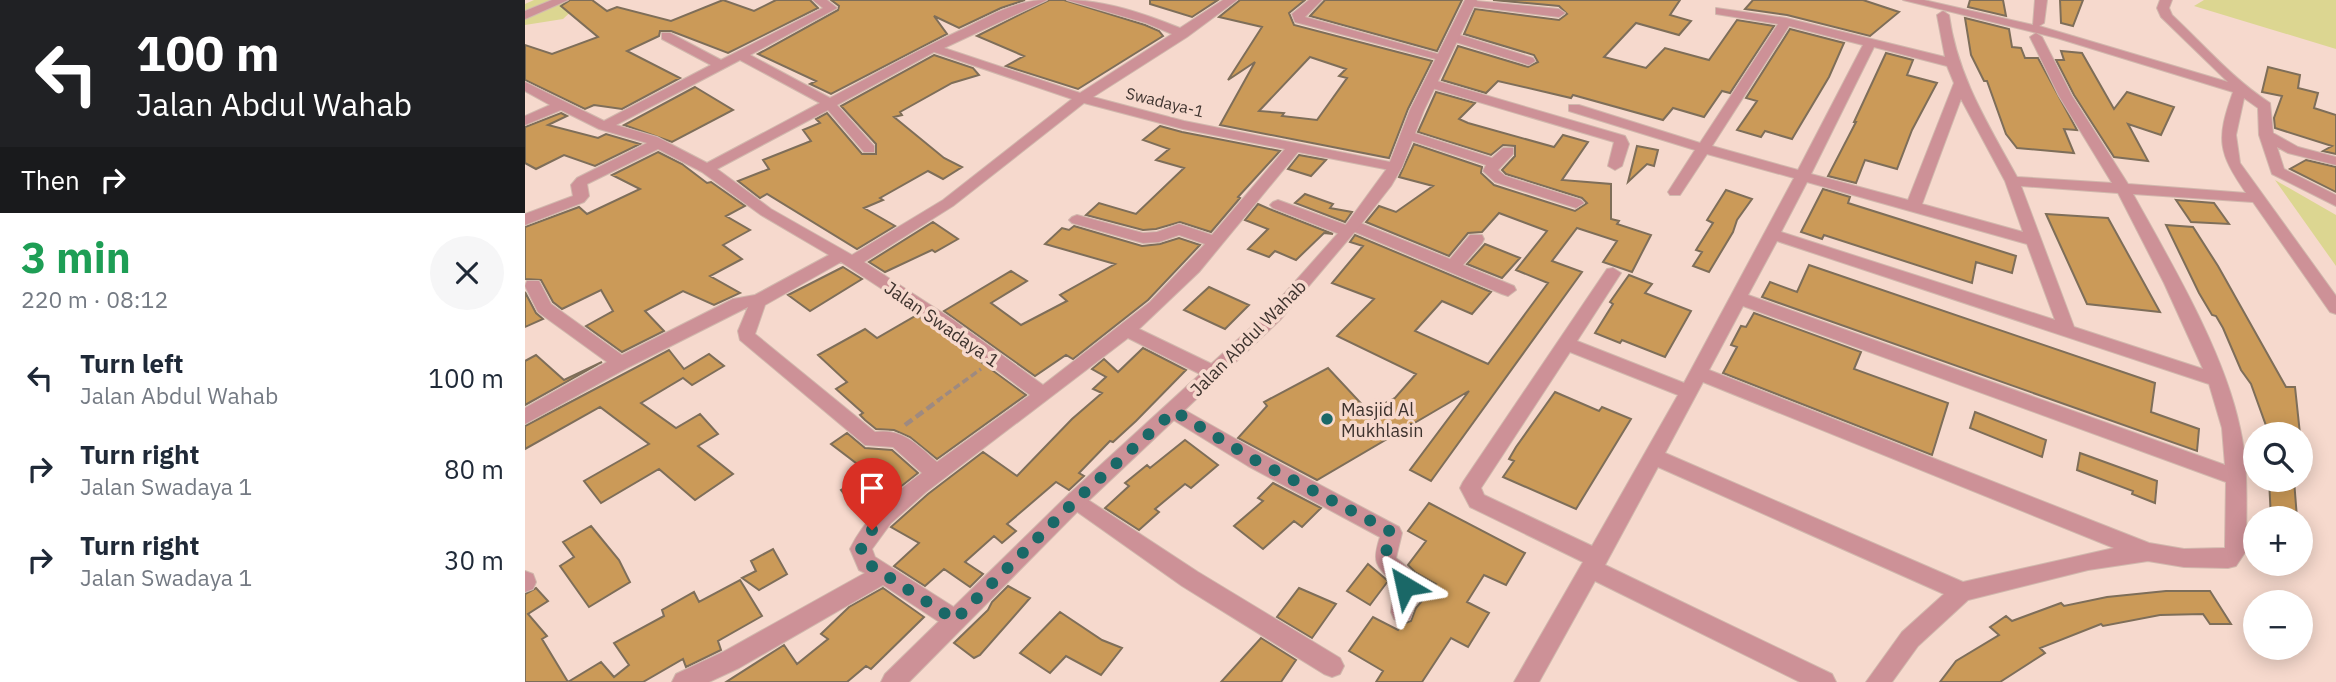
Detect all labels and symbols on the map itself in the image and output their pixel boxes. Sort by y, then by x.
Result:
street label: Swadaya-1 [1124,83,1206,121]
street label: Jalan Abdul Wahab [1185,275,1311,401]
street label: Jalan Swadaya 1 [880,276,1004,372]
place label: Masjid Al Mukhlasin [1341,398,1424,442]
marker: Masjid Al Mukhlasin [1319,411,1335,427]
pin [842,458,902,530]
position arrow [1368,549,1442,623]

